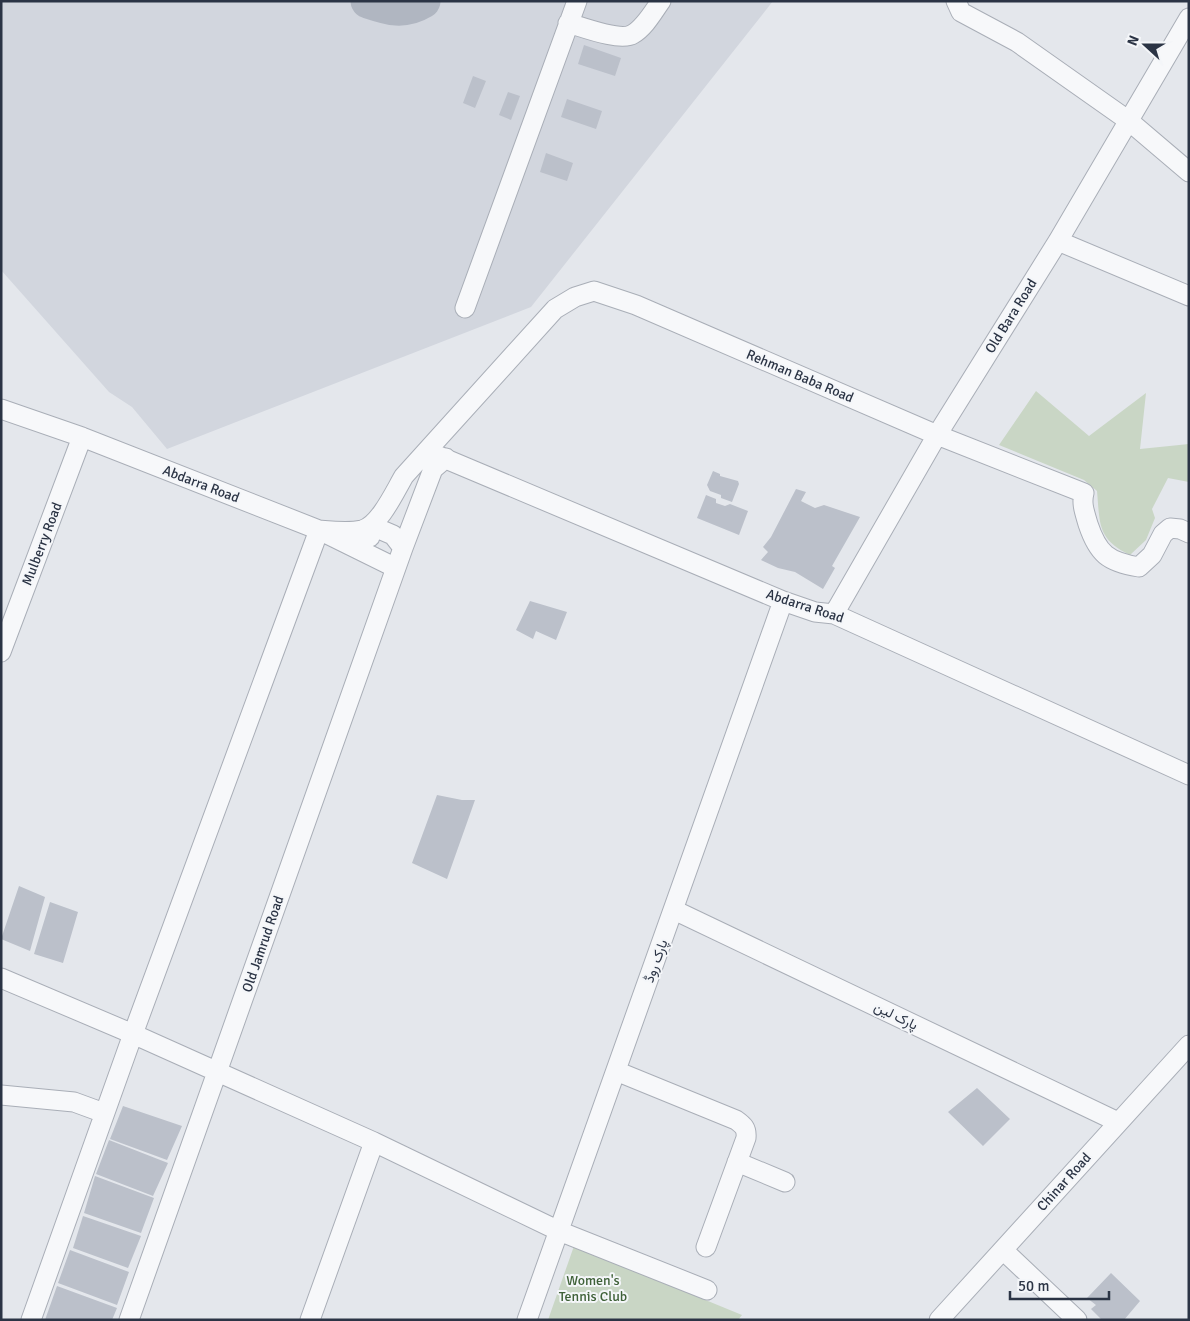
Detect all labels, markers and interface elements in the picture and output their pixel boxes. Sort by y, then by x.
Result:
north arrow [1120,20,1170,70]
text: N [1124,33,1143,48]
street label: Old Bara Road [981,276,1041,356]
street label: Rehman Baba Road [744,346,856,406]
street label: Abdarra Road [160,462,242,506]
street label: Mulberry Road [18,500,66,588]
street label: Abdarra Road [764,585,846,627]
street label: Old Jamrud Road [238,893,288,995]
street label: پارک روڈ [640,937,673,985]
street label: پارک لین [871,998,921,1035]
street label: Chinar Road [1033,1149,1095,1215]
scale bar [1010,1268,1109,1300]
park label: Women's Tennis Club [559,1272,627,1305]
text: 50 m [1018,1277,1049,1295]

